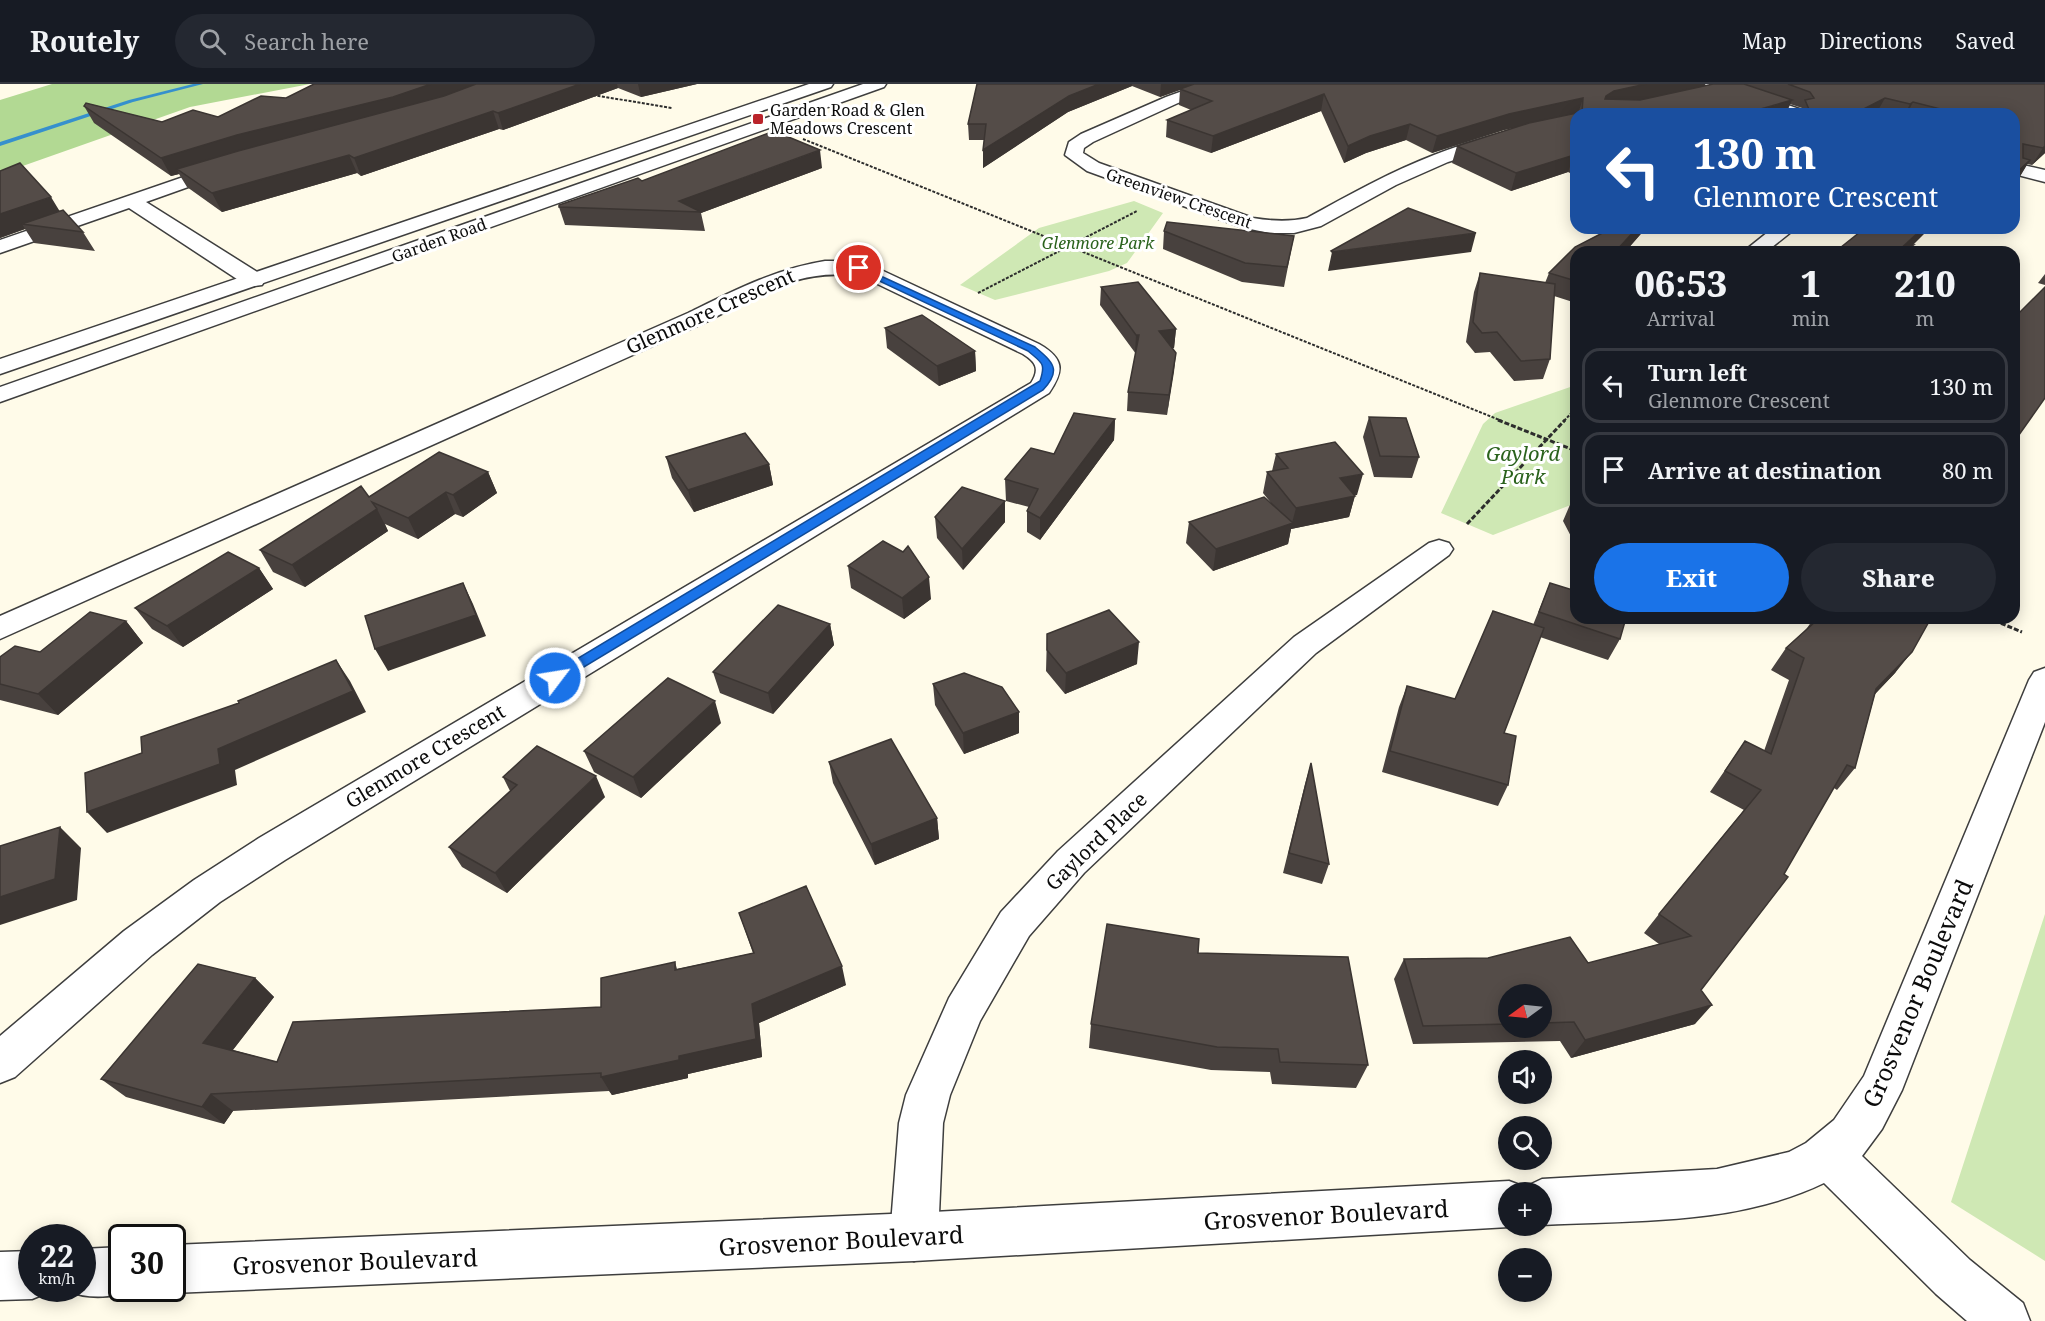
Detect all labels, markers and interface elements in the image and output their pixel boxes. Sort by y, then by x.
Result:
search box [175,14,595,68]
text: Routely [30,22,139,60]
icon: search [196,25,229,58]
text: Search here [244,26,369,56]
text: Map [1742,27,1787,55]
text: Directions [1820,27,1922,55]
text: Saved [1955,27,2015,55]
place label: Garden Road & Glen Meadows Crescent [770,99,925,139]
marker: Garden Road & Glen Meadows Crescent [751,112,765,126]
text: 130 m [1693,124,1817,181]
icon: left [1594,132,1672,210]
street label: Greenview Crescent [1103,163,1255,233]
text: Glenmore Crescent [1693,178,1938,215]
street label: Garden Road [389,213,490,267]
park label: Glenmore Park [1042,232,1155,254]
pin [833,242,884,293]
icon: arrive [842,251,875,284]
text: 06:53 [1634,259,1727,308]
text: 1 [1801,259,1821,308]
text: 210 [1894,259,1956,308]
street label: Glenmore Crescent [621,262,799,360]
text: Arrival [1647,305,1715,332]
text: min [1792,305,1830,332]
text: m [1916,305,1934,332]
text: Turn left [1648,357,1747,387]
icon: left [1597,369,1630,402]
text: 130 m [1930,371,1993,401]
text: Glenmore Crescent [1648,387,1830,414]
park label: Gaylord Park [1486,440,1560,490]
icon: arrive [1597,453,1630,486]
text: Arrive at destination [1648,455,1882,485]
text: 80 m [1942,455,1993,485]
button: Exit [1594,543,1789,612]
button: Share [1801,543,1996,612]
position arrow [523,646,587,710]
street label: Glenmore Crescent [340,698,510,814]
street label: Gaylord Place [1039,786,1153,896]
street label: Grosvenor Boulevard [1854,873,1980,1112]
north arrow [1498,984,1552,1038]
map controls [1498,984,1552,1302]
button: sound [1498,1050,1552,1104]
button: search [1498,1116,1552,1170]
button: + [1498,1182,1552,1236]
street label: Grosvenor Boulevard [1203,1191,1450,1237]
street label: Grosvenor Boulevard [718,1217,965,1263]
speed limit sign: 30 [108,1224,186,1302]
text: 22 [40,1235,74,1276]
street label: Grosvenor Boulevard [232,1240,478,1282]
button: − [1498,1248,1552,1302]
text: km/h [39,1268,75,1288]

